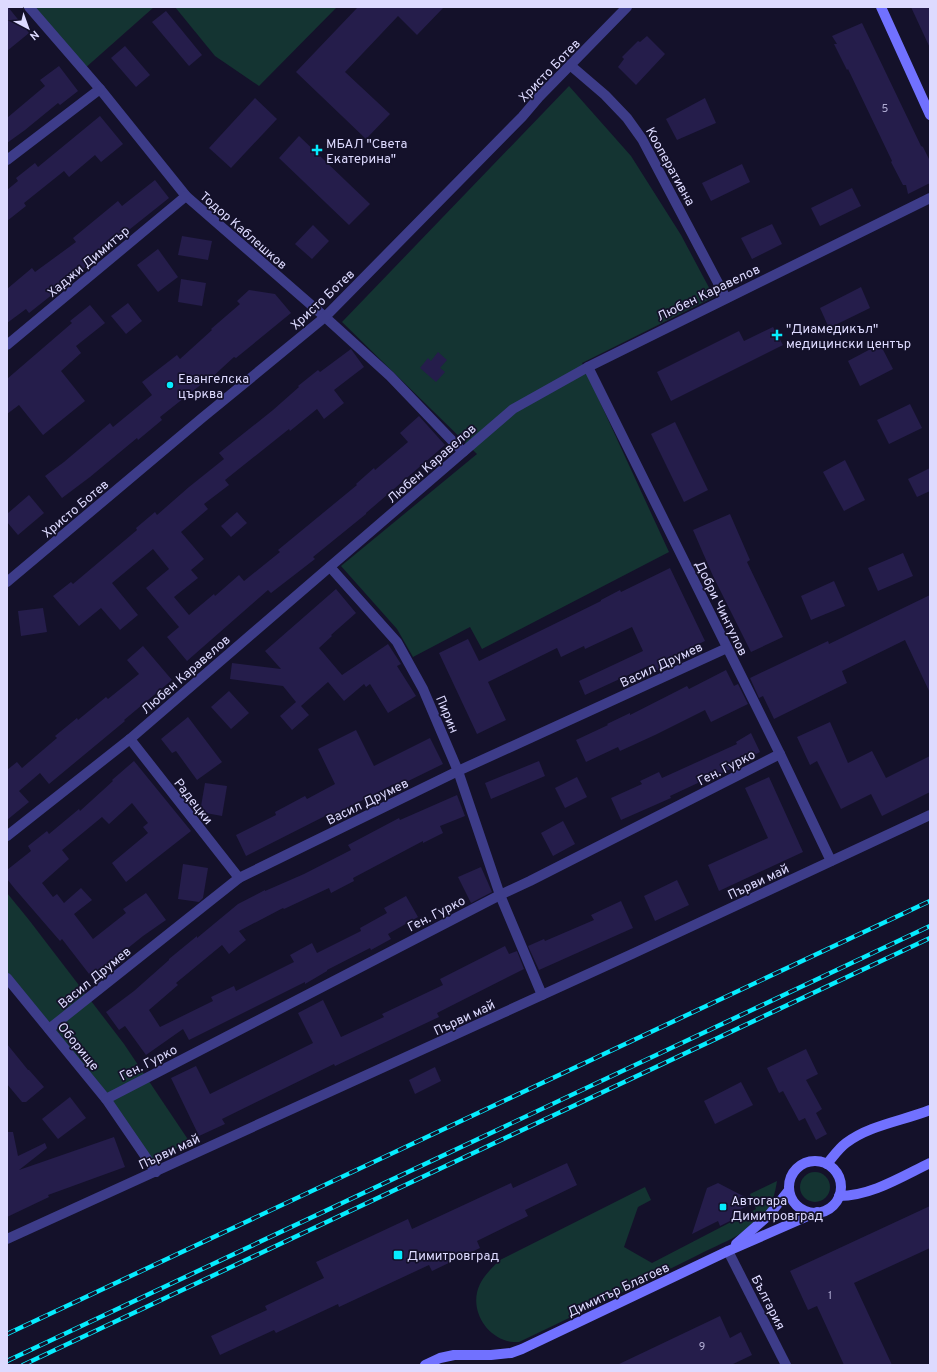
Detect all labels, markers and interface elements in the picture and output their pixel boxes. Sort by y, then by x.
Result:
north arrow [8,8,48,48]
text: N [26,27,41,43]
street label: Христо Ботев [516,36,585,106]
house number: 5 [882,102,889,116]
street label: Кооперативна [641,125,697,209]
place label: МБАЛ "Света Екатерина" [326,137,407,168]
marker: МБАЛ "Света Екатерина" [311,144,323,156]
street label: Тодор Каблешков [196,189,290,274]
street label: Хаджи Димитър [45,224,134,302]
street label: Любен Каравелов [655,262,763,326]
street label: Христо Ботев [288,267,359,334]
place label: "Диамедикъл" медицински център [786,322,911,353]
marker: "Диамедикъл" медицински център [771,329,783,341]
place label: Евангелска църква [178,372,249,403]
marker: Евангелска църква [165,380,175,390]
street label: Любен Каравелов [384,421,480,508]
street label: Христо Ботев [40,477,113,542]
street label: Добри Чинтулов [690,559,750,659]
street label: Любен Каравелов [138,632,234,719]
street label: Васил Друмев [618,640,706,692]
street label: Пирин [431,693,461,736]
street label: Ген. Гурко [695,747,759,790]
street label: Радецки [170,776,215,828]
street label: Васил Друмев [324,776,412,830]
street label: Първи май [726,862,792,904]
street label: Ген. Гурко [405,893,469,936]
street label: Васил Друмев [55,944,135,1013]
street label: Първи май [432,998,498,1040]
street label: Оборище [53,1020,102,1075]
street label: Ген. Гурко [117,1042,181,1085]
street label: Първи май [137,1132,203,1174]
place label: Автогара Димитровград [731,1194,823,1225]
marker: Автогара Димитровград [718,1202,728,1212]
marker: Димитровград [392,1249,404,1261]
place label: Димитровград [407,1249,499,1265]
street label: Димитър Благоев [565,1260,672,1321]
street label: България [747,1273,788,1333]
house number: 1 [828,1289,832,1303]
house number: 9 [699,1340,705,1354]

